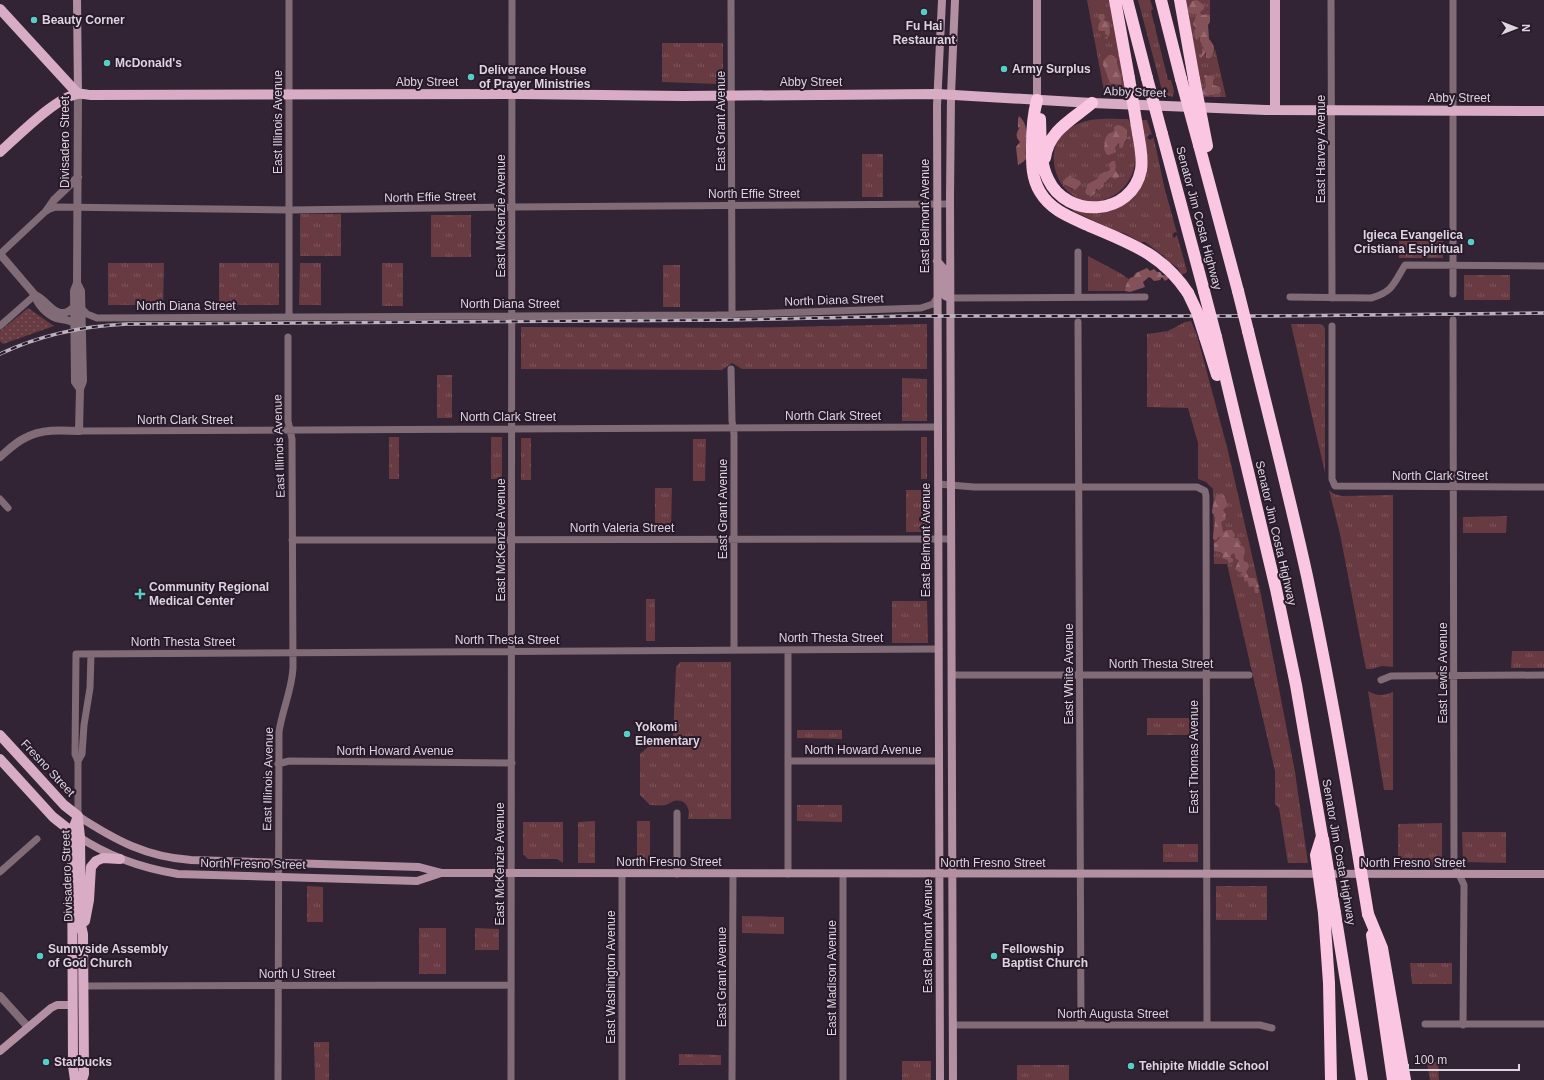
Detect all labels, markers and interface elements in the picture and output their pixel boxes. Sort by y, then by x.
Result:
marker: Fu Hai Restaurant [919,7,929,17]
north arrow [1496,8,1536,48]
place label: Beauty Corner [42,13,125,27]
marker: Beauty Corner [29,15,39,25]
place label: Fu Hai Restaurant [893,19,955,47]
text: N [1520,24,1532,32]
place label: McDonald's [115,56,182,70]
marker: McDonald's [102,58,112,68]
place label: Army Surplus [1012,62,1091,76]
place label: Deliverance House of Prayer Ministries [479,63,591,91]
marker: Army Surplus [999,64,1009,74]
street label: East Illinois Avenue [271,70,285,174]
street label: East Grant Avenue [714,70,728,171]
marker: Deliverance House of Prayer Ministries [466,72,476,82]
street label: Abby Street [396,75,459,89]
street label: Abby Street [780,75,843,89]
street label: Abby Street [1103,84,1167,100]
street label: Abby Street [1428,91,1491,105]
street label: East Harvey Avenue [1314,94,1328,203]
street label: Divisadero Street [58,95,72,188]
street label: Senator Jim Costa Highway [1173,145,1225,291]
street label: East McKenzie Avenue [494,154,508,278]
street label: East Belmont Avenue [918,158,932,273]
street label: North Effie Street [708,187,801,201]
street label: North Effie Street [384,189,477,205]
place label: Igieca Evangelica Cristiana Espiritual [1354,228,1463,256]
marker: Igieca Evangelica Cristiana Espiritual [1466,237,1476,247]
street label: North Diana Street [784,291,885,309]
street label: North Diana Street [460,297,560,311]
street label: North Diana Street [136,299,236,313]
street label: East Illinois Avenue [270,394,288,498]
street label: North Clark Street [785,409,882,423]
street label: North Clark Street [460,410,557,424]
street label: North Clark Street [137,413,234,427]
street label: East Grant Avenue [716,458,730,559]
street label: Senator Jim Costa Highway [1253,459,1299,607]
street label: North Clark Street [1392,469,1489,483]
street label: East McKenzie Avenue [494,478,508,602]
street label: East Belmont Avenue [919,482,933,597]
street label: North Valeria Street [570,521,675,535]
place label: Community Regional Medical Center [149,580,269,608]
marker: Community Regional Medical Center [134,588,146,600]
street label: East Lewis Avenue [1436,622,1450,724]
street label: East White Avenue [1062,623,1076,725]
street label: North Thesta Street [779,631,884,645]
street label: North Thesta Street [455,633,560,647]
street label: North Thesta Street [131,635,236,649]
street label: North Thesta Street [1109,657,1214,671]
street label: East Thomas Avenue [1187,700,1201,814]
place label: Yokomi Elementary [635,720,700,748]
street label: East Illinois Avenue [260,727,276,831]
marker: Yokomi Elementary [622,729,632,739]
street label: Fresno Street [18,737,78,800]
street label: North Howard Avenue [804,743,922,757]
street label: North Howard Avenue [336,744,454,758]
street label: Senator Jim Costa Highway [1319,778,1359,926]
street label: East McKenzie Avenue [493,802,507,926]
street label: Divisadero Street [58,829,76,922]
street label: North Fresno Street [616,855,722,869]
street label: North Fresno Street [200,856,306,872]
street label: North Fresno Street [940,856,1046,870]
street label: North Fresno Street [1360,856,1466,870]
street label: East Belmont Avenue [921,878,935,993]
street label: East Washington Avenue [604,910,618,1044]
street label: East Madison Avenue [825,920,839,1036]
street label: East Grant Avenue [715,926,729,1027]
place label: Sunnyside Assembly of God Church [48,942,169,970]
place label: Fellowship Baptist Church [1002,942,1088,970]
marker: Sunnyside Assembly of God Church [35,951,45,961]
marker: Fellowship Baptist Church [989,951,999,961]
street label: North U Street [259,967,336,981]
street label: North Augusta Street [1057,1007,1169,1021]
scale bar [1408,1046,1519,1072]
text: 100 m [1414,1053,1447,1067]
place label: Starbucks [54,1055,112,1069]
marker: Starbucks [41,1057,51,1067]
place label: Tehipite Middle School [1139,1059,1269,1073]
marker: Tehipite Middle School [1126,1061,1136,1071]

